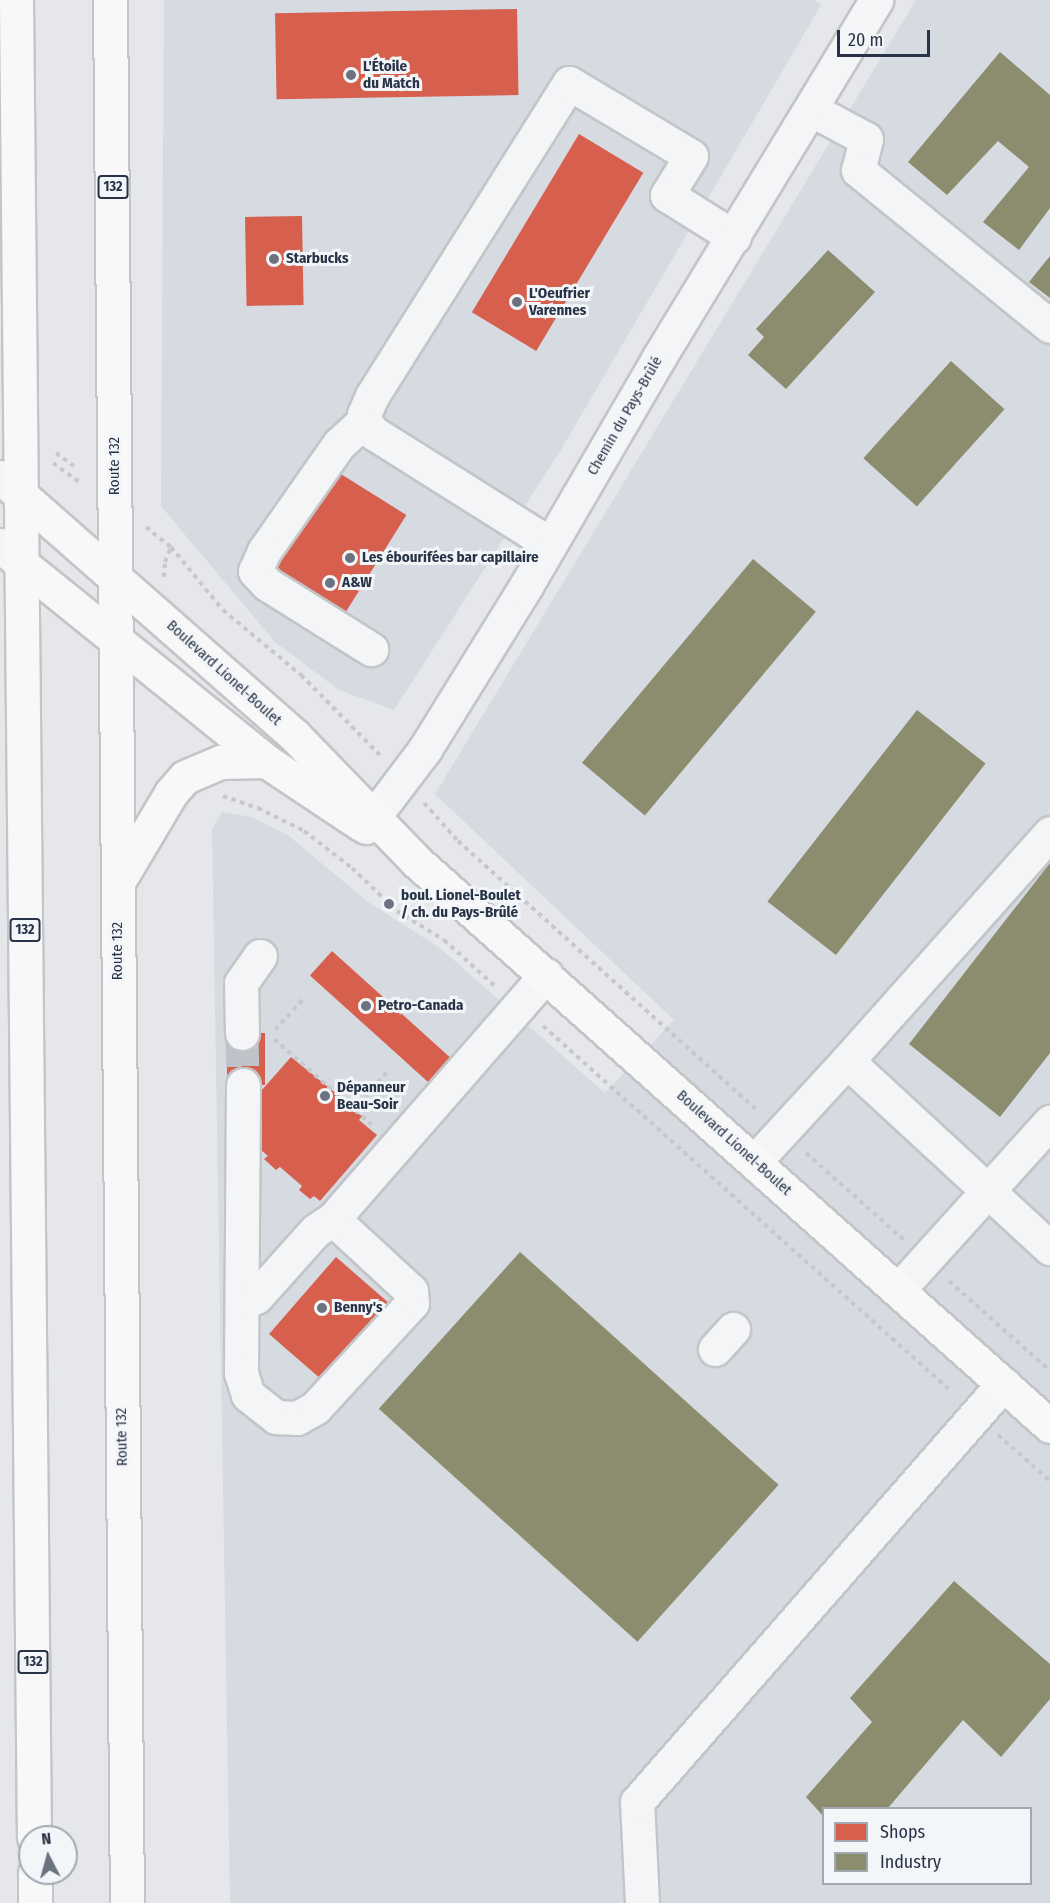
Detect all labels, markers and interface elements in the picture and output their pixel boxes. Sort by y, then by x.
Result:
scale bar [840,18,933,56]
text: 20 m [848,29,883,51]
place label: L'Étoile du Match [363,57,420,92]
marker: L'Étoile du Match [344,68,358,82]
road number: 132 [96,176,130,198]
place label: Starbucks [286,250,348,268]
marker: Starbucks [267,252,281,266]
place label: L'Oeufrier Varennes [529,284,590,319]
marker: L'Oeufrier Varennes [510,295,524,309]
street label: Chemin du Pays-Brûlé [584,353,666,479]
street label: Route 132 [106,437,124,495]
place label: Les ébourifées bar capillaire [362,549,539,567]
marker: Les ébourifées bar capillaire [343,551,357,565]
place label: A&W [342,574,372,592]
marker: A&W [323,576,337,590]
street label: Boulevard Lionel-Boulet [163,617,285,729]
place label: boul. Lionel-Boulet / ch. du Pays-Brûlé [401,886,521,921]
marker: boul. Lionel-Boulet / ch. du Pays-Brûlé [382,897,396,911]
road number: 132 [9,919,42,941]
street label: Route 132 [109,922,127,980]
place label: Petro-Canada [378,997,463,1015]
marker: Petro-Canada [359,999,373,1013]
place label: Dépanneur Beau-Soir [337,1078,406,1113]
street label: Boulevard Lionel-Boulet [673,1087,795,1199]
marker: Dépanneur Beau-Soir [318,1089,332,1103]
place label: Benny's [334,1299,383,1317]
marker: Benny's [315,1301,329,1315]
street label: Route 132 [112,1408,132,1466]
road number: 132 [16,1651,50,1673]
legend [822,1807,1032,1885]
text: Shops [880,1821,925,1843]
north arrow [18,1825,78,1885]
text: N [41,1829,52,1849]
text: Industry [880,1851,941,1873]

